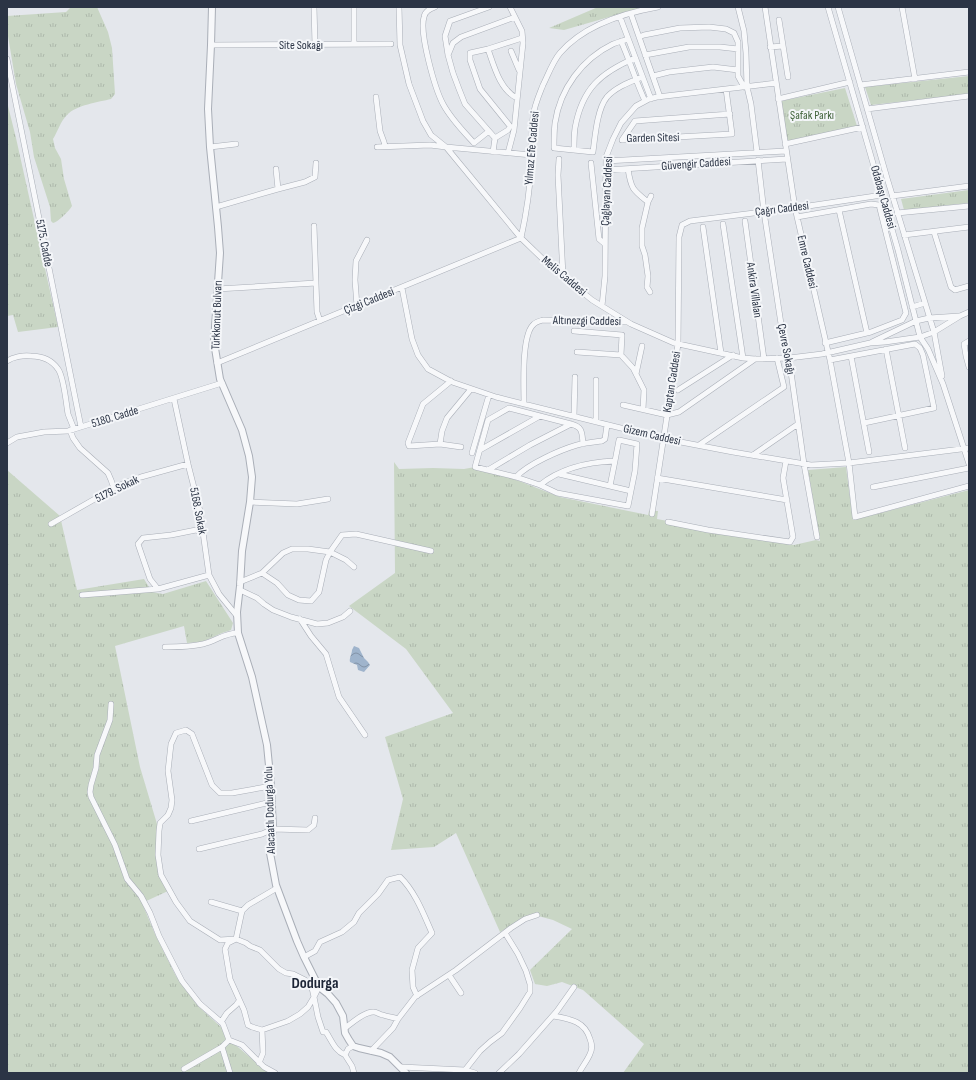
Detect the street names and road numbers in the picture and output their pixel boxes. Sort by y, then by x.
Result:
street label: Site Sokağı [279,38,323,53]
street label: Yılmaz Efe Caddesi [521,110,543,186]
street label: Garden Sitesi [626,130,680,146]
street label: Güvengir Caddesi [661,154,731,174]
street label: Çağlayan Caddesi [598,156,616,226]
street label: Odabaşı Caddesi [867,164,899,230]
street label: Çağrı Caddesi [754,198,810,220]
street label: 5175. Cadde [32,218,56,268]
street label: Emre Caddesi [794,234,820,290]
street label: Melis Caddesi [538,253,590,299]
street label: Ankira Villalan [743,260,765,319]
street label: Türkkonut Bulvarı [208,280,226,350]
street label: Çizgi Caddesi [342,284,396,318]
street label: Altınezgi Caddesi [552,313,621,329]
street label: Çevre Sokağı [774,322,798,376]
street label: Kaptan Caddesi [660,350,684,414]
street label: 5180. Cadde [90,403,141,431]
street label: Gizem Caddesi [622,421,682,449]
street label: 5179. Sokak [93,472,142,506]
street label: 5168. Sokak [186,486,210,536]
street label: Alacaatlı Dodurga Yolu [261,766,279,855]

